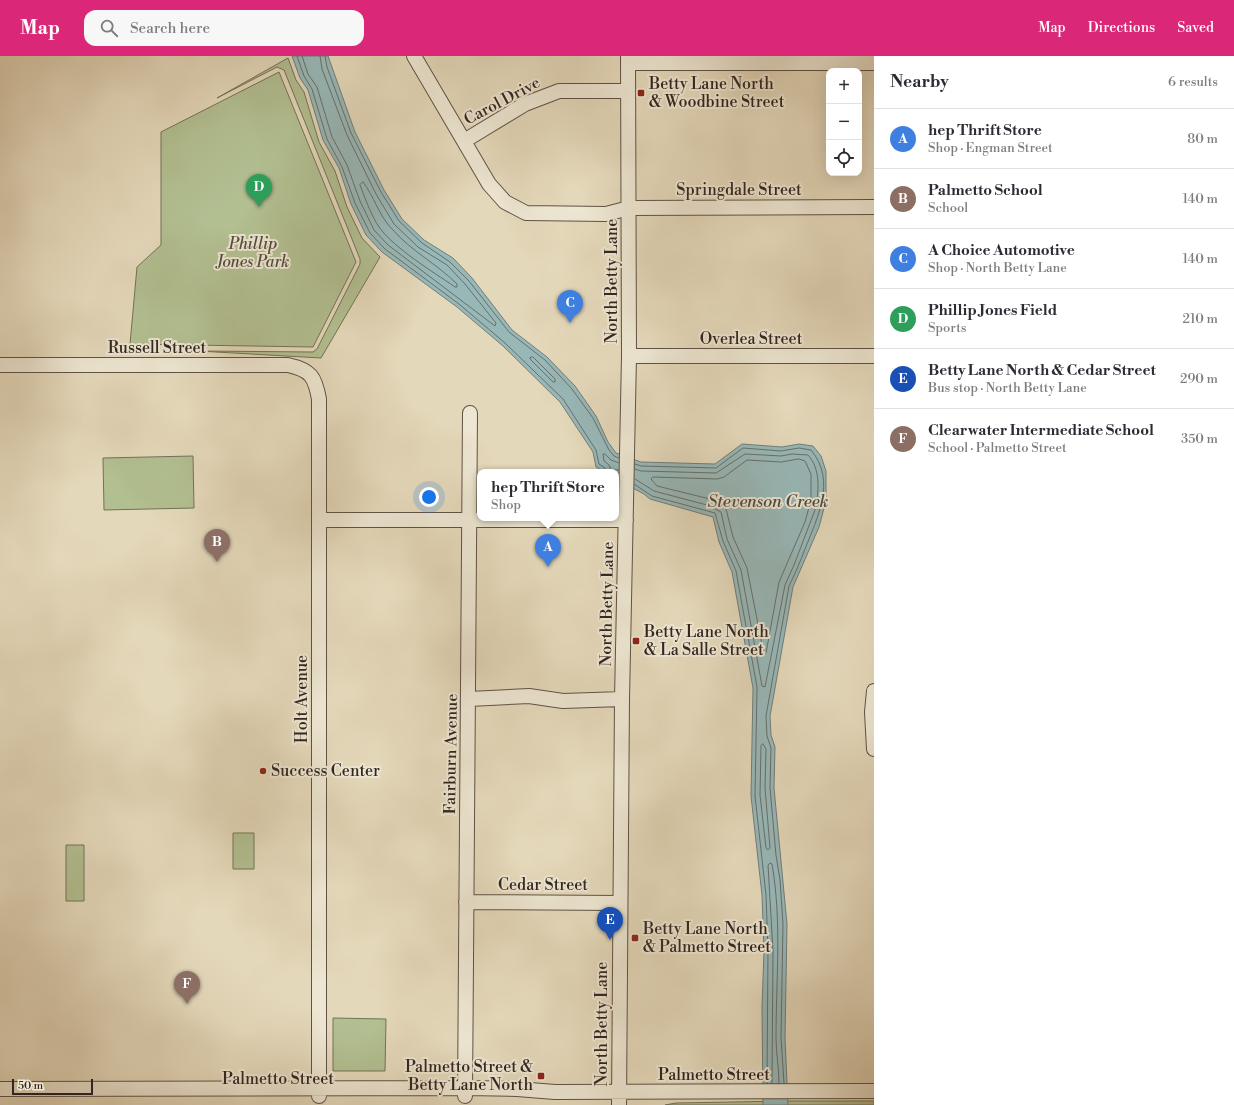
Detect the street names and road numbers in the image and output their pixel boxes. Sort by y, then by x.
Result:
street label: Carol Drive [460,73,544,129]
street label: Springdale Street [676,180,802,200]
street label: North Betty Lane [602,219,622,343]
street label: Overlea Street [700,329,803,349]
street label: Russell Street [108,338,207,358]
street label: North Betty Lane [596,541,618,667]
street label: Holt Avenue [292,655,312,743]
street label: Fairburn Avenue [440,694,462,814]
street label: Cedar Street [498,875,588,895]
street label: North Betty Lane [592,962,612,1086]
street label: Palmetto Street [658,1065,770,1085]
street label: Palmetto Street [222,1069,334,1089]

